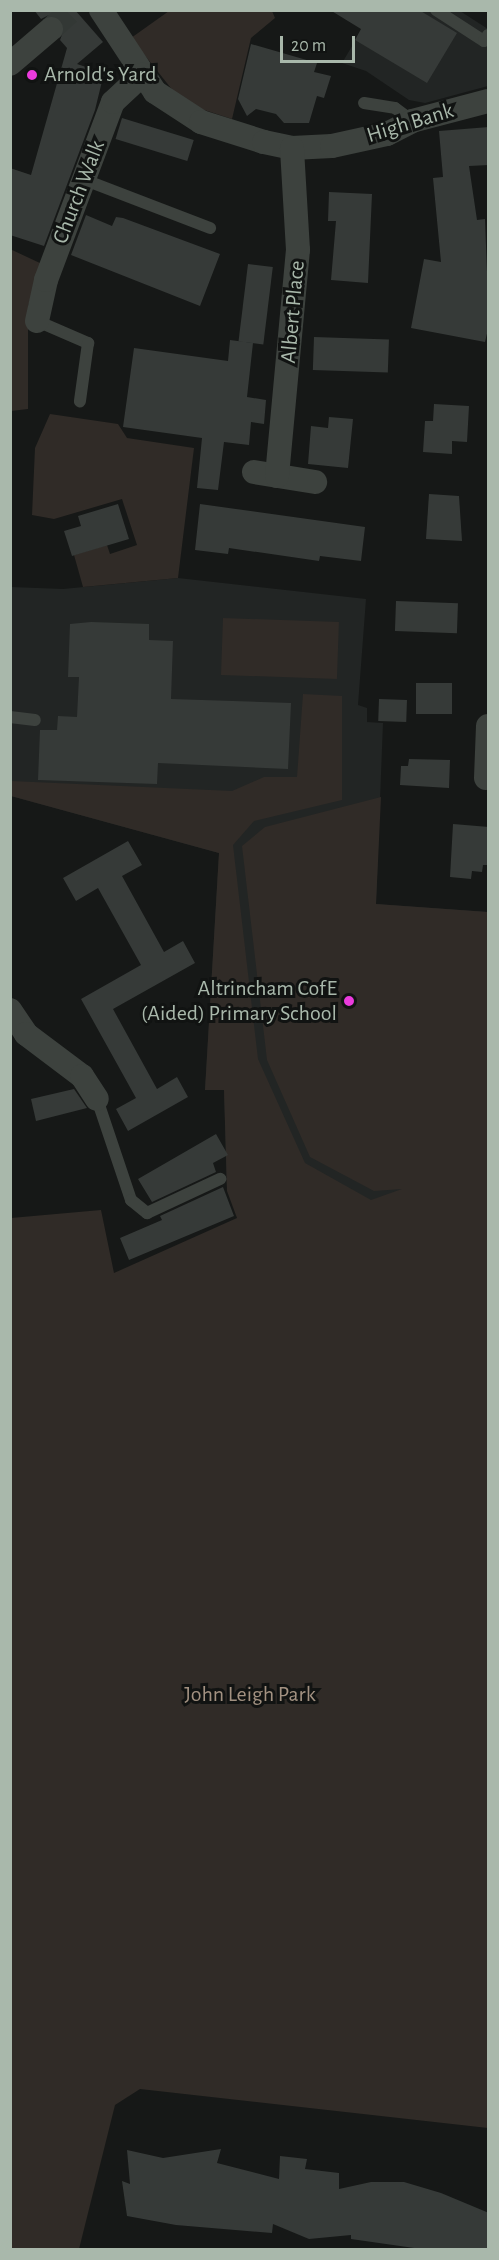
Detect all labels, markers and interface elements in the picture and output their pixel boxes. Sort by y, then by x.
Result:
scale bar [283,24,358,62]
text: 20 m [291,37,326,55]
place label: Arnold's Yard [44,62,157,88]
marker: Arnold's Yard [25,68,39,82]
street label: High Bank [363,97,457,149]
street label: Church Walk [47,137,111,247]
street label: Albert Place [275,260,311,364]
place label: Altrincham CofE (Aided) Primary School [141,975,337,1026]
marker: Altrincham CofE (Aided) Primary School [342,994,356,1008]
park label: John Leigh Park [184,1682,316,1708]

